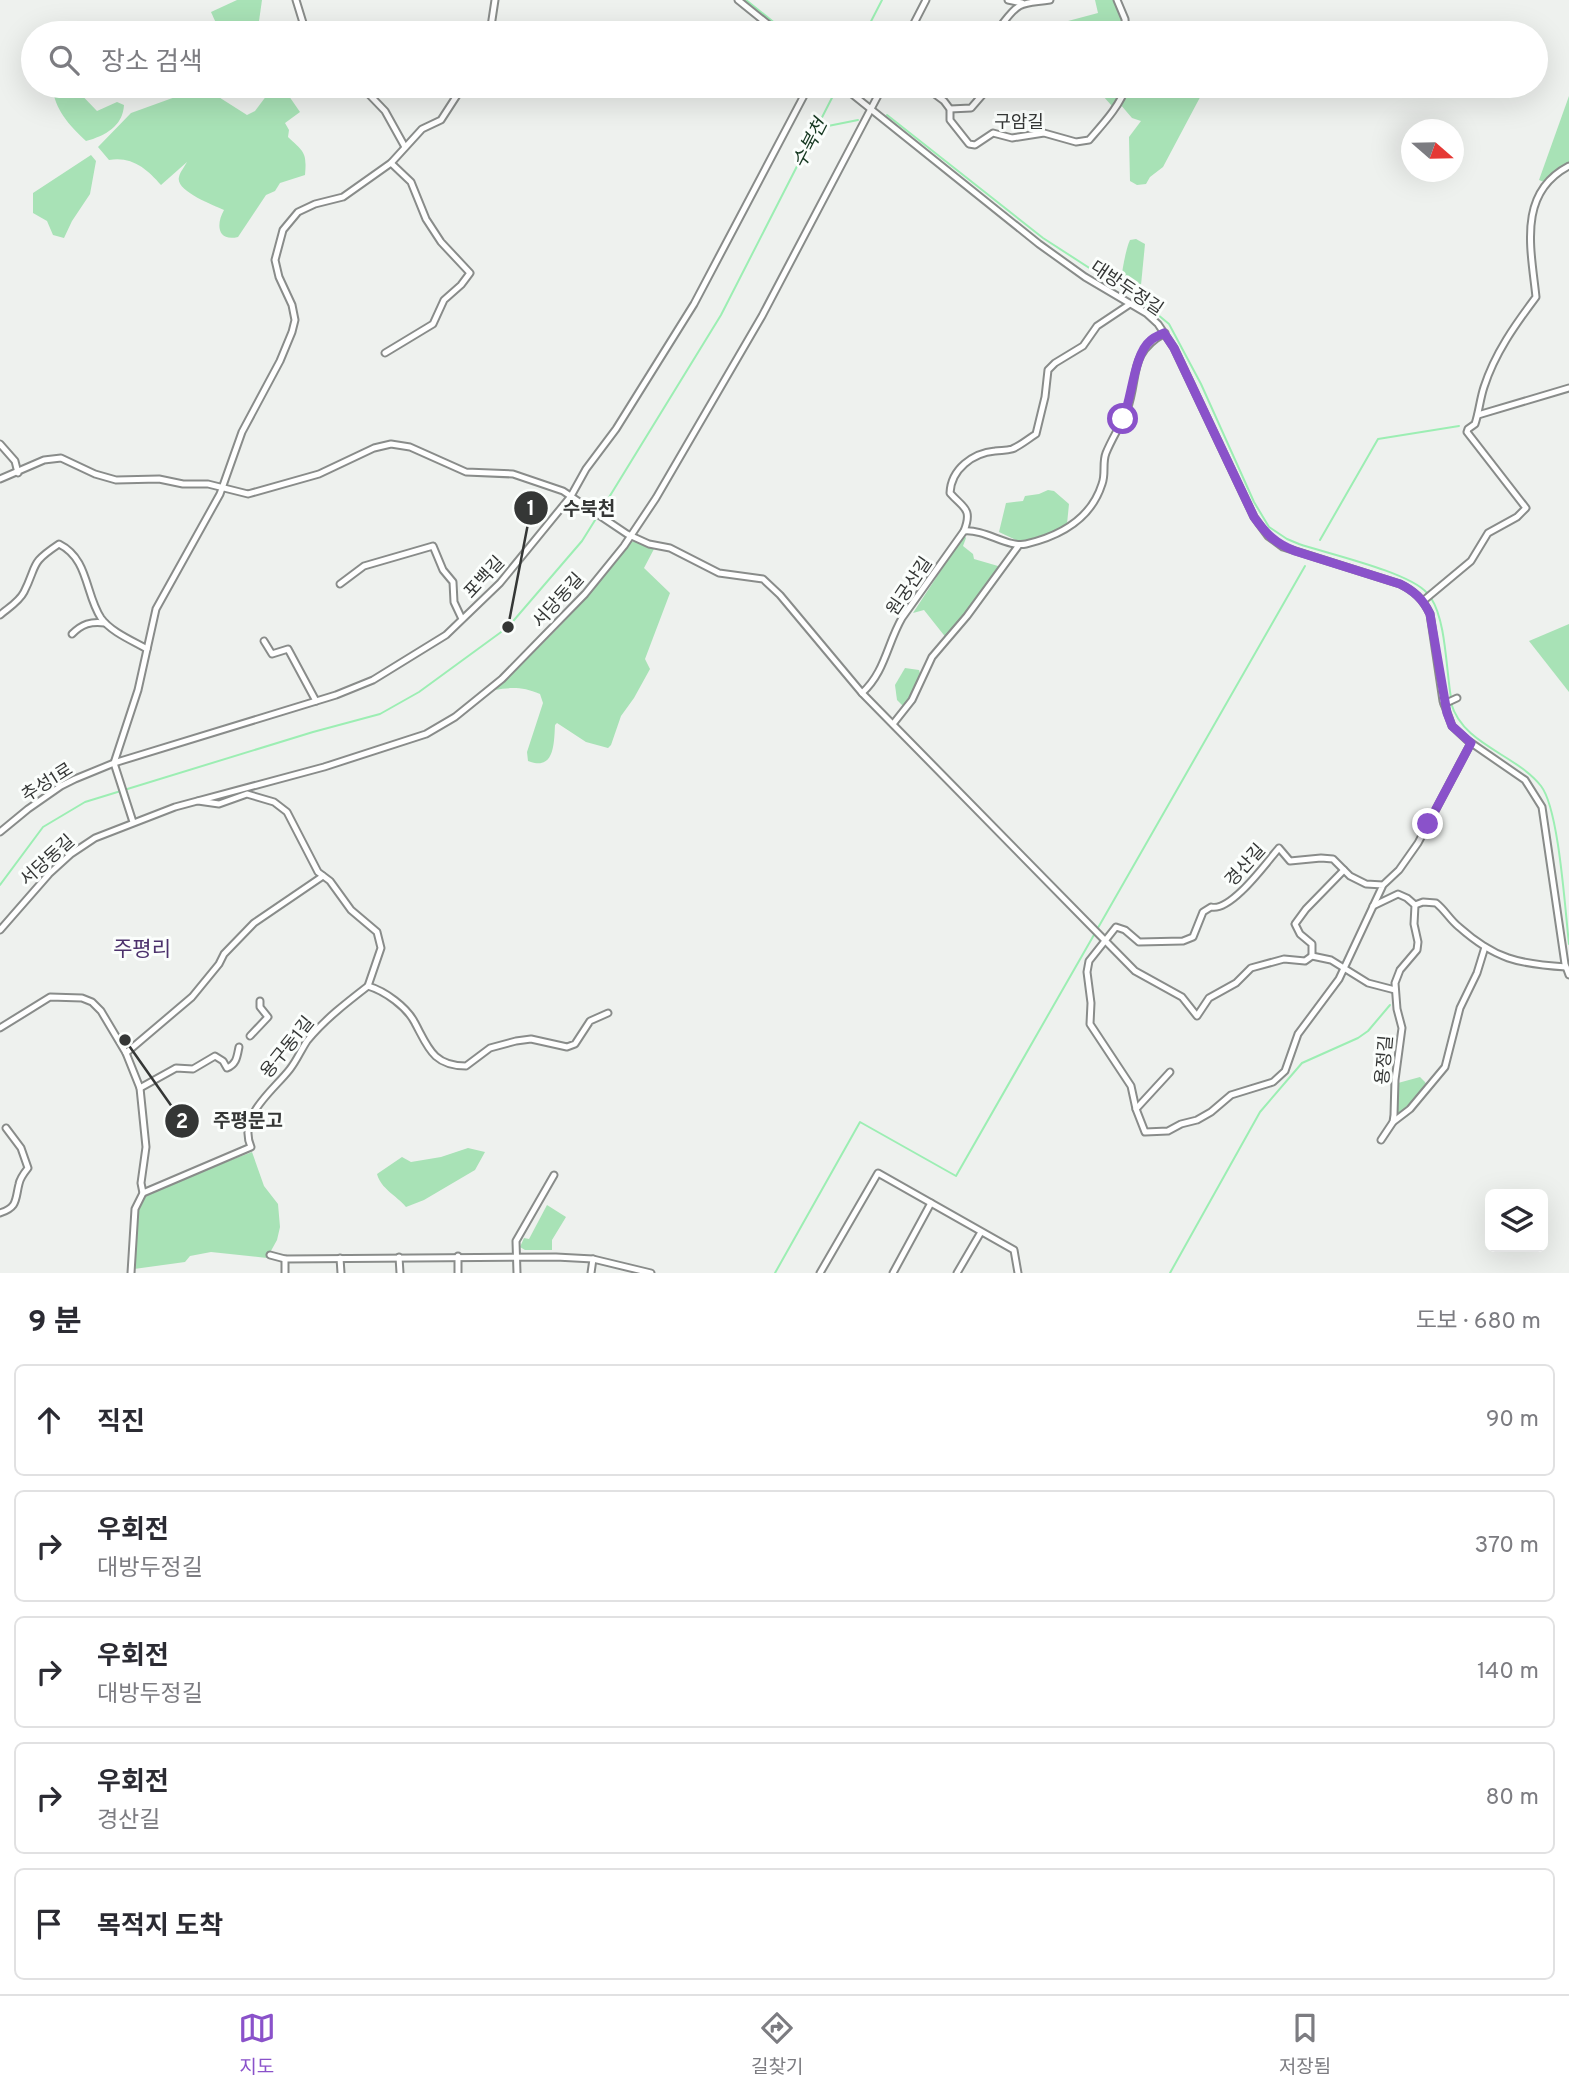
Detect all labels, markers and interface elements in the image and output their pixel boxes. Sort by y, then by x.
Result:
search box [21,21,1548,98]
icon: search [45,41,83,79]
text: 장소 검색 [101,47,203,80]
street label: 구암길 [994,112,1044,135]
water label: 수북천 [788,114,834,173]
north arrow [1401,119,1464,182]
street label: 대방두정길 [1085,257,1167,322]
route start [1107,403,1138,434]
callout: 수북천 [514,488,629,528]
text: 1 [527,496,535,523]
text: 수북천 [563,498,615,522]
street label: 포백길 [460,552,510,604]
street label: 원궁산길 [882,553,938,621]
street label: 서당동길 [528,569,590,633]
street label: 추성1로 [18,759,78,808]
route end [1412,808,1443,839]
street label: 서당동길 [16,830,80,892]
street label: 경산길 [1221,840,1271,892]
district label: 주평리 [113,937,171,964]
street label: 용구동1길 [256,1012,320,1084]
street label: 용정길 [1372,1034,1399,1086]
callout: 주평문고 [164,1101,297,1141]
text: 2 [176,1109,188,1136]
text: 주평문고 [213,1110,283,1134]
map controls [1485,1189,1548,1252]
button: layers [1485,1189,1548,1252]
text: 9 분 [28,1305,82,1342]
text: 도보 · 680 m [1415,1308,1541,1337]
icon: ahead [30,1401,68,1439]
text: 90 m [1486,1406,1539,1435]
text: 직진 [97,1407,145,1440]
text: 우회전 [97,1515,169,1548]
icon: right [30,1527,68,1565]
text: 370 m [1474,1532,1539,1561]
text: 대방두정길 [97,1555,203,1584]
text: 우회전 [97,1641,169,1674]
icon: right [30,1653,68,1691]
text: 140 m [1477,1658,1539,1687]
text: 대방두정길 [97,1681,203,1710]
text: 우회전 [97,1767,169,1800]
icon: right [30,1779,68,1817]
text: 80 m [1486,1784,1539,1813]
text: 경산길 [97,1807,160,1836]
icon: arrive [30,1905,68,1943]
text: 목적지 도착 [97,1911,223,1944]
tab: 지도 [238,2009,276,2080]
tab: 길찾기 [751,2009,803,2080]
tab: 저장됨 [1279,2009,1331,2080]

